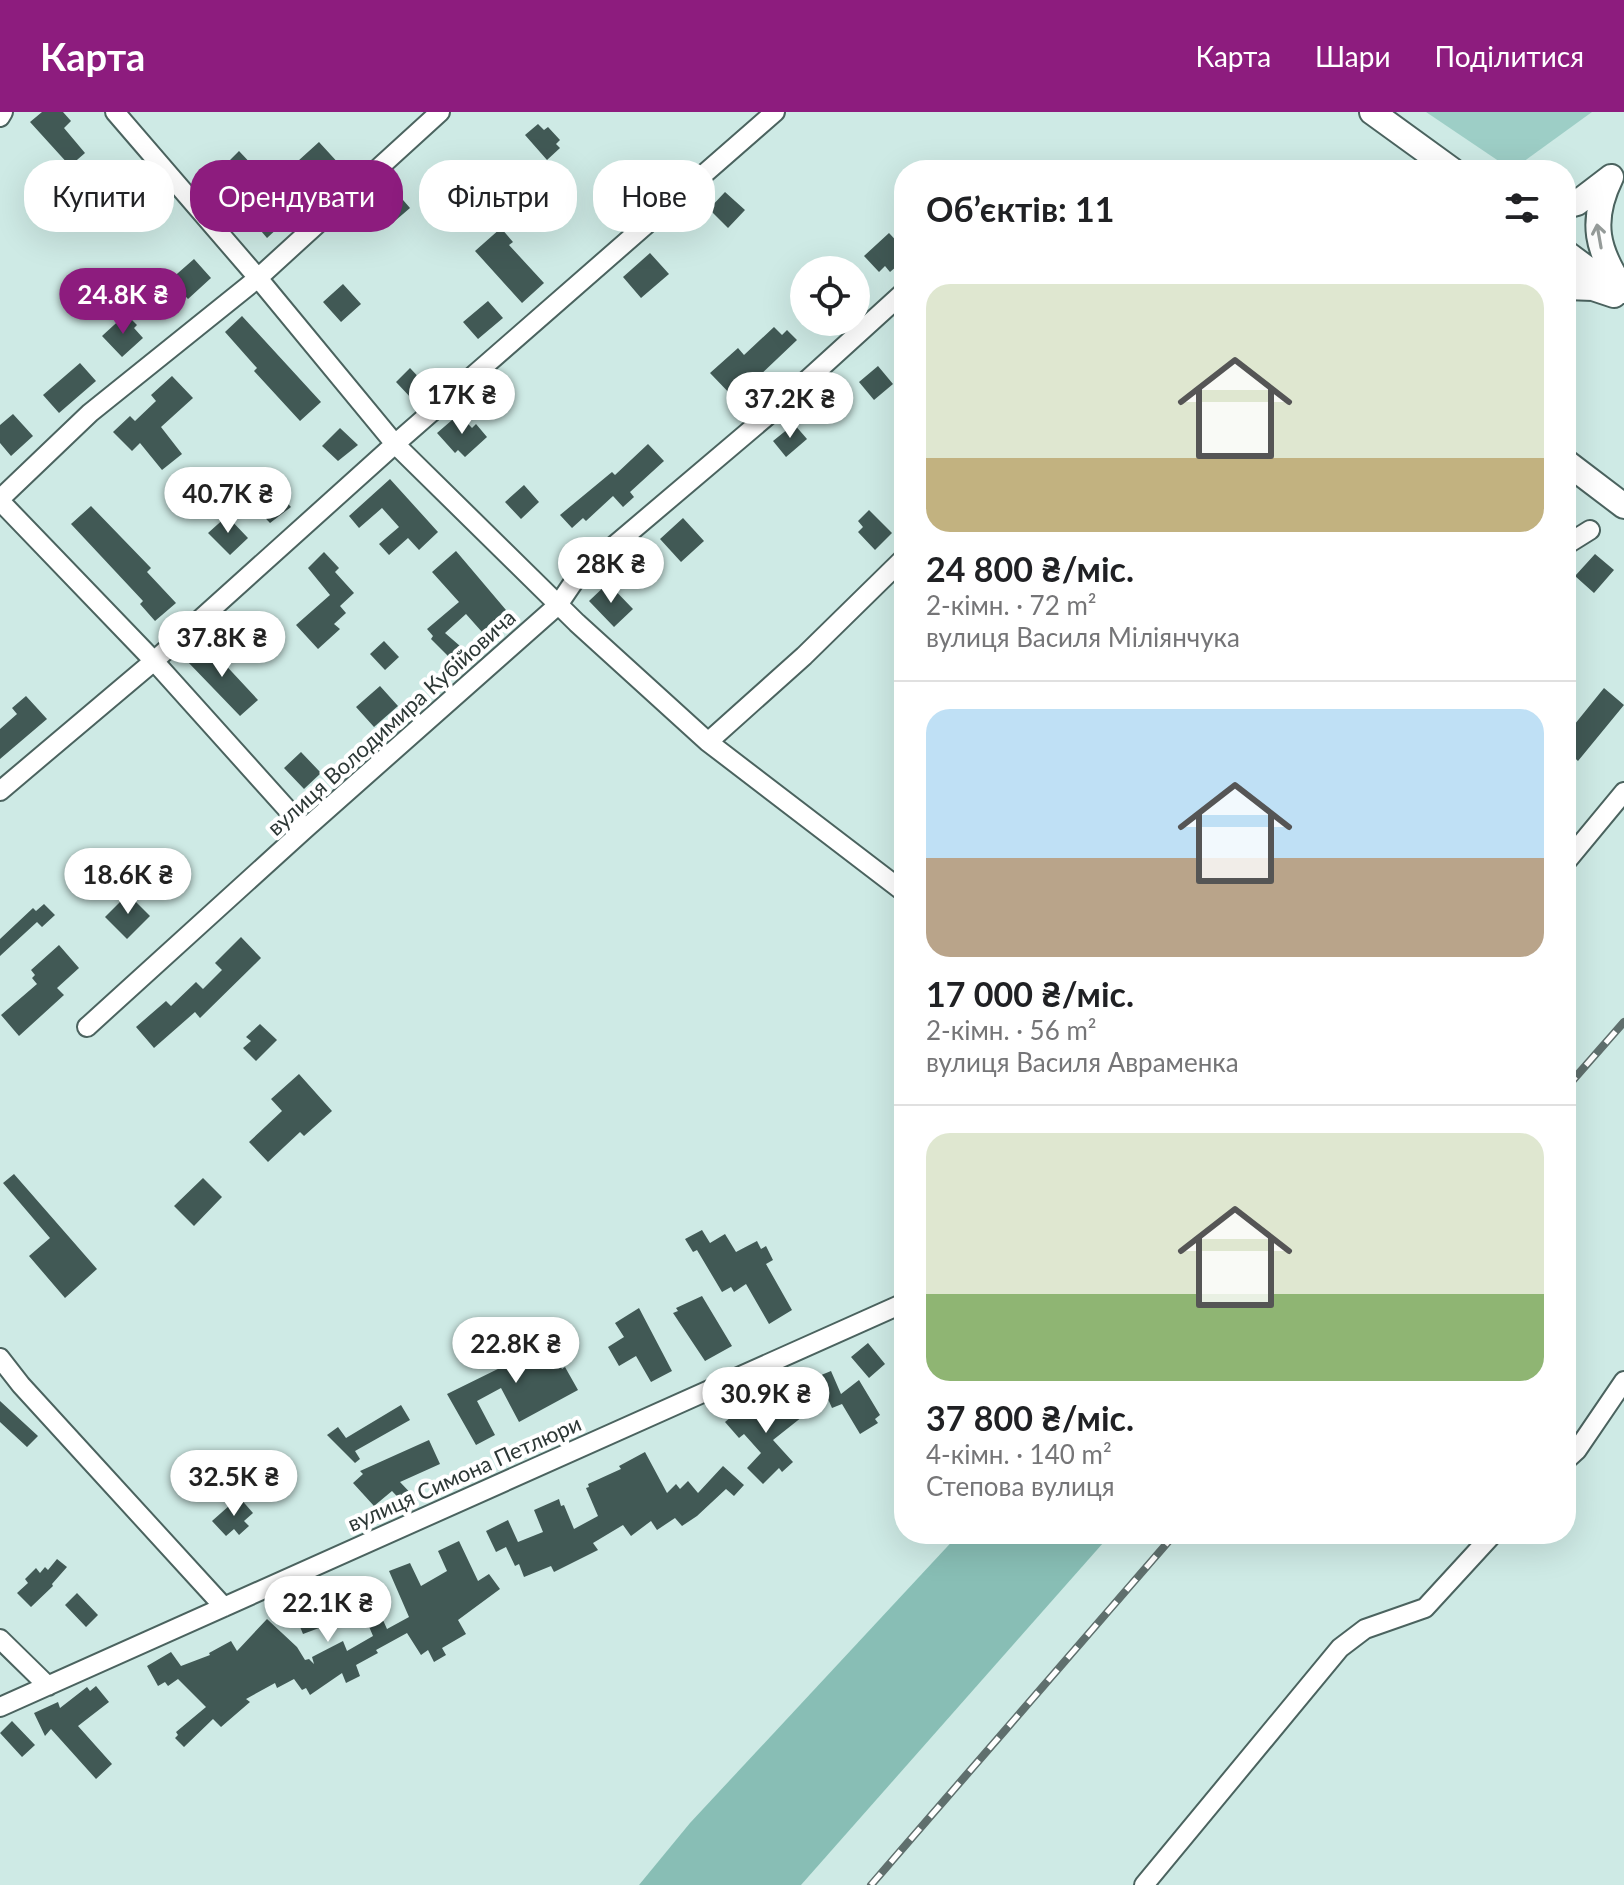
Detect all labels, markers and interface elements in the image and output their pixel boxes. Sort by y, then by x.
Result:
text: Карта [40,33,145,79]
text: Карта [1195,39,1271,73]
text: Шари [1315,39,1391,73]
text: Поділитися [1435,39,1584,73]
chip: Купити [24,160,174,232]
chip: Орендувати [190,160,403,232]
chip: Фільтри [419,160,577,232]
chip: Нове [593,160,715,232]
icon: filters [1500,186,1544,230]
text: Об’єктів: 11 [926,188,1115,229]
one-way arrow [1591,224,1606,249]
map controls [790,256,870,336]
button: locate [790,256,870,336]
pin: 24.8K ₴ [49,268,197,336]
text: 24.8K ₴ [77,278,169,310]
icon: home [1163,336,1307,480]
pin: 17K ₴ [406,368,518,436]
pin: 37.2K ₴ [716,372,864,440]
text: 17K ₴ [427,378,497,410]
text: 37.2K ₴ [744,382,836,414]
pin: 40.7K ₴ [154,467,302,535]
text: 40.7K ₴ [182,477,274,509]
pin: 28K ₴ [555,537,667,605]
text: 28K ₴ [576,547,646,579]
text: 24 800 ₴/міс. [926,548,1134,589]
text: 2-кімн. · 72 m² [926,589,1097,621]
street label: вулиця Володимира Кубійовича [261,603,521,841]
pin: 37.8K ₴ [148,611,296,679]
text: 37.8K ₴ [176,621,268,653]
text: вулиця Василя Міліянчука [926,621,1240,653]
icon: home [1163,761,1307,905]
pin: 18.6K ₴ [54,848,202,916]
text: 18.6K ₴ [82,858,174,890]
text: 17 000 ₴/міс. [926,973,1134,1014]
text: 2-кімн. · 56 m² [926,1014,1097,1046]
text: вулиця Василя Авраменка [926,1046,1239,1078]
icon: home [1163,1185,1307,1329]
pin: 22.8K ₴ [442,1317,590,1385]
text: 22.8K ₴ [470,1327,562,1359]
pin: 30.9K ₴ [692,1367,840,1435]
text: 30.9K ₴ [720,1377,812,1409]
text: 37 800 ₴/міс. [926,1397,1134,1438]
street label: вулиця Симона Петлюри [343,1409,585,1537]
text: 4-кімн. · 140 m² [926,1438,1112,1470]
pin: 32.5K ₴ [160,1450,308,1518]
text: 32.5K ₴ [188,1460,280,1492]
text: Степова вулиця [926,1470,1115,1502]
pin: 22.1K ₴ [254,1576,402,1644]
text: 22.1K ₴ [282,1586,374,1618]

